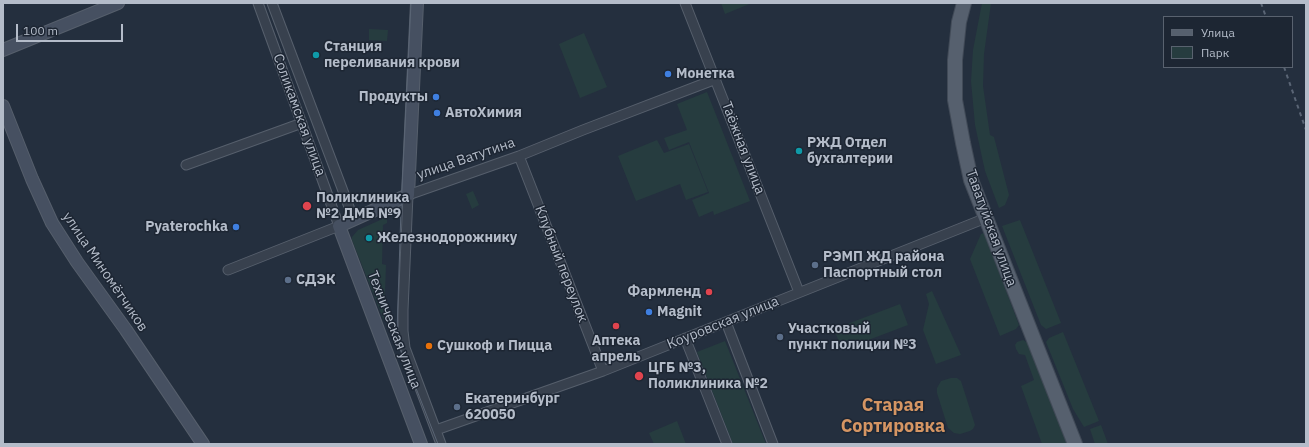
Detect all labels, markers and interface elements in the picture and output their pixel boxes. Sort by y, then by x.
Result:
scale bar [18,16,125,42]
legend [1163,16,1293,68]
text: 100 m [23,23,58,38]
text: Улица [1201,25,1235,40]
place label: Станция переливания крови [324,39,460,72]
text: Парк [1201,45,1229,60]
marker: Станция переливания крови [311,50,321,60]
street label: Соликамская улица [269,51,329,179]
place label: Монетка [676,66,735,82]
marker: Монетка [663,69,673,79]
place label: Продукты [359,89,428,105]
marker: Продукты [431,92,441,102]
street label: Таёжная улица [718,99,768,197]
place label: АвтоХимия [445,105,522,121]
marker: АвтоХимия [432,108,442,118]
street label: улица Ватутина [415,134,517,184]
place label: РЖД Отдел бухгалтерии [807,135,893,168]
marker: РЖД Отдел бухгалтерии [794,146,804,156]
street label: Таватуйская улица [962,167,1020,289]
place label: Поликлиника №2 ДМБ №9 [316,190,409,222]
marker: Поликлиника №2 ДМБ №9 [301,200,313,212]
street label: Клубный переулок [531,203,591,325]
street label: улица Миномётчиков [59,209,151,335]
place label: Pyaterochka [145,219,228,235]
marker: Pyaterochka [231,222,241,232]
place label: Железнодорожнику [377,230,517,246]
marker: Железнодорожнику [364,233,374,243]
place label: РЭМП ЖД района Паспортный стол [823,249,945,282]
marker: РЭМП ЖД района Паспортный стол [810,260,820,270]
street label: Техническая улица [364,269,424,391]
place label: СДЭК [296,272,335,288]
marker: СДЭК [283,275,293,285]
place label: Фармленд [628,284,701,300]
marker: Фармленд [704,287,714,297]
street label: Коуровская улица [665,293,781,353]
place label: Magnit [657,304,702,320]
marker: Magnit [644,307,654,317]
marker: Аптека апрель [611,321,621,331]
place label: Участковый пункт полиции №3 [788,321,917,354]
marker: Участковый пункт полиции №3 [775,332,785,342]
place label: Аптека апрель [591,333,641,366]
place label: Сушкоф и Пицца [437,338,552,354]
marker: Сушкоф и Пицца [424,341,434,351]
place label: ЦГБ №3, Поликлиника №2 [648,360,768,392]
marker: ЦГБ №3, Поликлиника №2 [633,370,645,382]
place label: Екатеринбург 620050 [465,391,560,424]
district label: Старая Сортировка [841,395,945,438]
marker: Екатеринбург 620050 [452,402,462,412]

